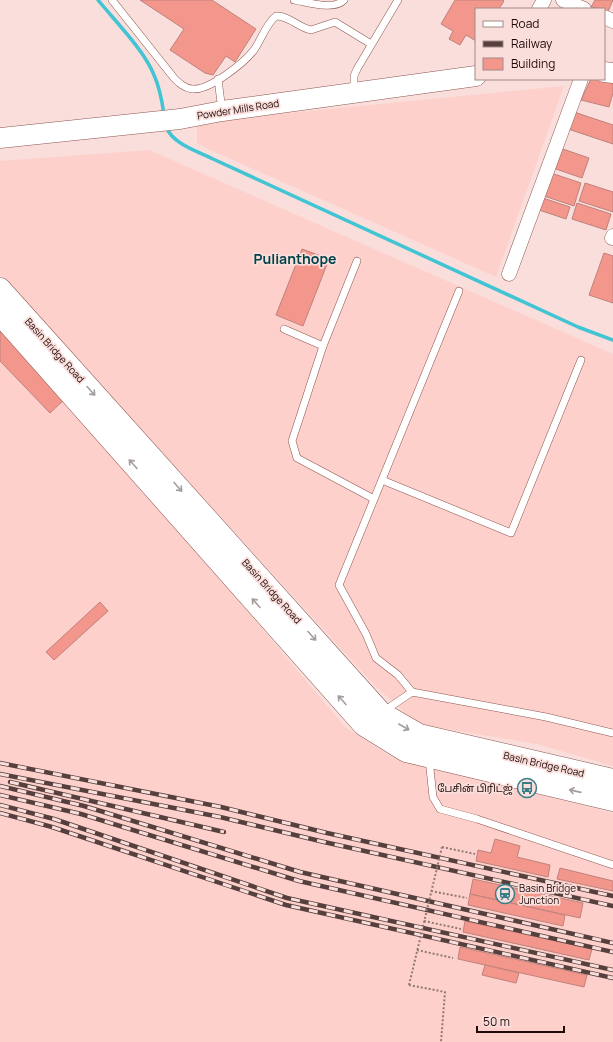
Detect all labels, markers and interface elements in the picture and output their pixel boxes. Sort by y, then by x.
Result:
legend [475,8,605,80]
text: Road [511,15,539,32]
text: Railway [511,35,553,52]
text: Building [511,55,555,72]
street label: Powder Mills Road [196,96,280,122]
district label: Pulianthope [254,249,336,268]
street label: Basin Bridge Road [22,315,88,385]
one-way arrow [87,385,96,396]
one-way arrow [128,459,137,469]
one-way arrow [174,482,183,493]
street label: Basin Bridge Road [239,556,305,626]
one-way arrow [252,598,261,608]
one-way arrow [307,631,316,641]
one-way arrow [338,695,347,706]
one-way arrow [398,723,410,731]
street label: Basin Bridge Road [502,748,586,780]
bus stop icon: பேசின் பிரிட்ஜ் [516,777,538,799]
place label: பேசின் பிரிட்ஜ் [437,781,513,795]
one-way arrow [569,787,582,795]
place label: Basin Bridge Junction [519,881,576,907]
station icon: Basin Bridge Junction [494,883,516,905]
scale bar [477,1008,564,1034]
text: 50 m [483,1013,510,1030]

